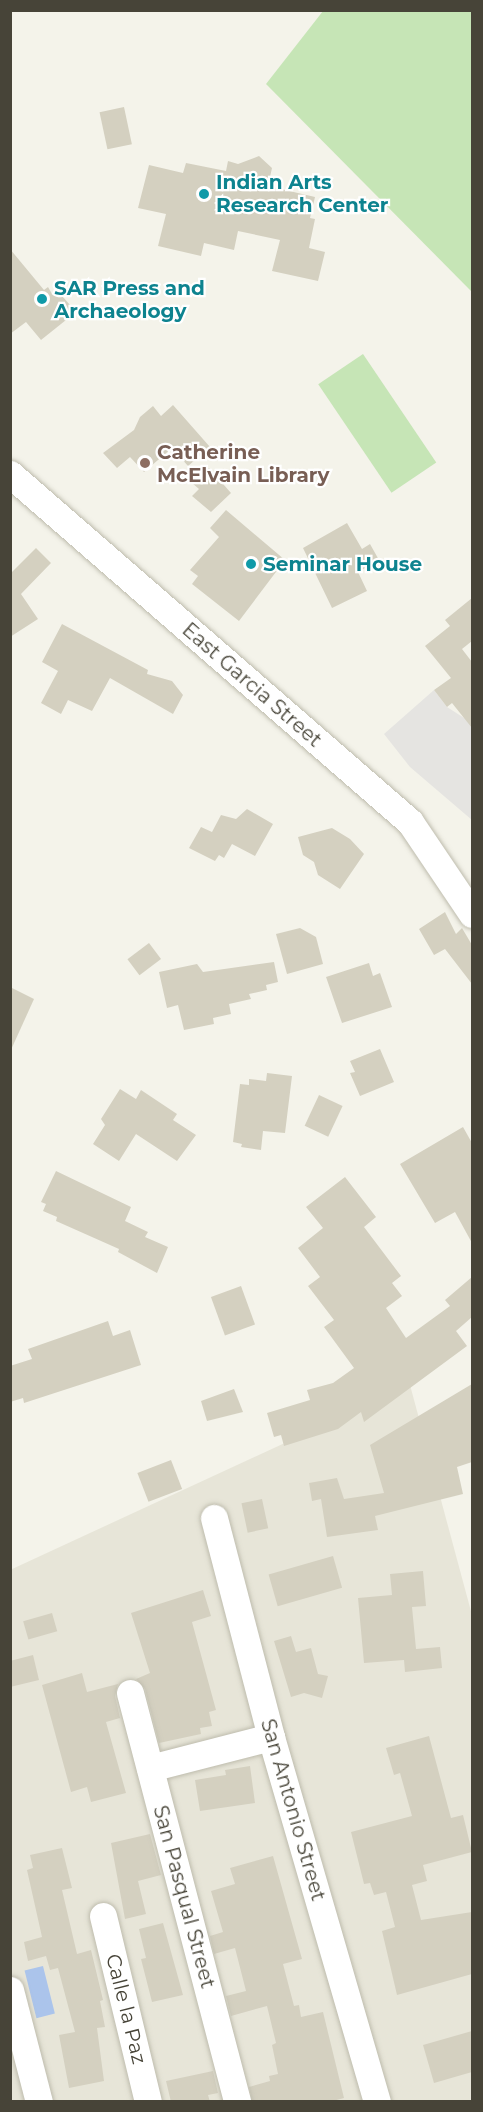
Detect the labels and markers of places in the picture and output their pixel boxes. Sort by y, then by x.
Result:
place label: Indian Arts Research Center [216,170,388,217]
marker: Indian Arts Research Center [197,187,211,201]
place label: SAR Press and Archaeology [54,276,205,323]
marker: SAR Press and Archaeology [35,292,49,306]
place label: Catherine McElvain Library [157,440,329,487]
marker: Catherine McElvain Library [138,456,152,470]
place label: Seminar House [263,552,422,576]
marker: Seminar House [244,557,258,571]

